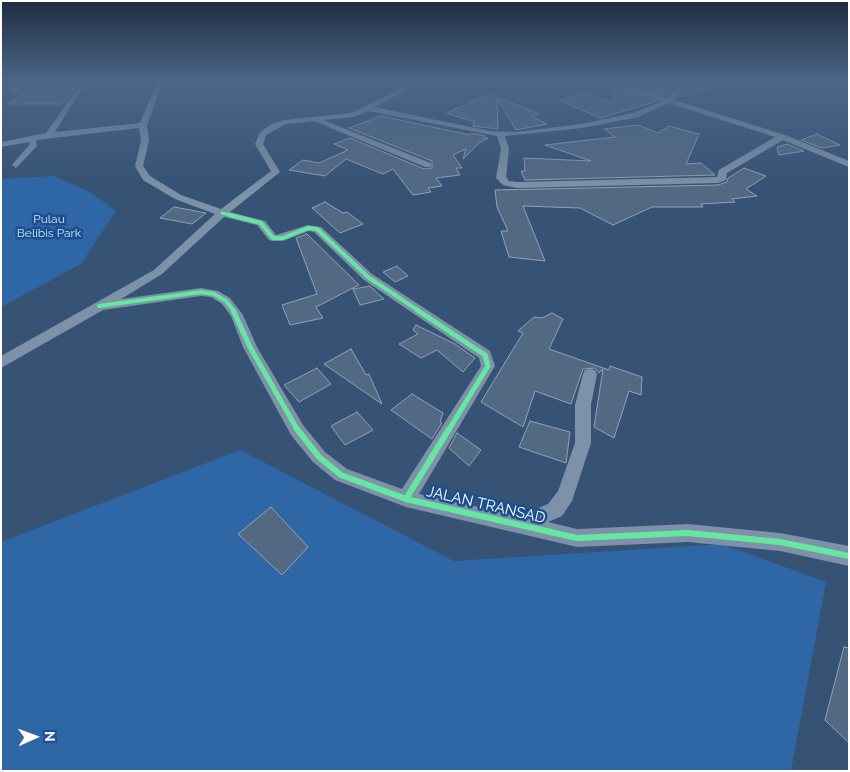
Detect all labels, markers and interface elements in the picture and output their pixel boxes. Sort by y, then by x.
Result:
park label: Pulau Belibis Park [17,212,81,240]
street label: JALAN TRANSAD [425,483,547,527]
north arrow [10,712,60,762]
text: N [42,731,58,742]

